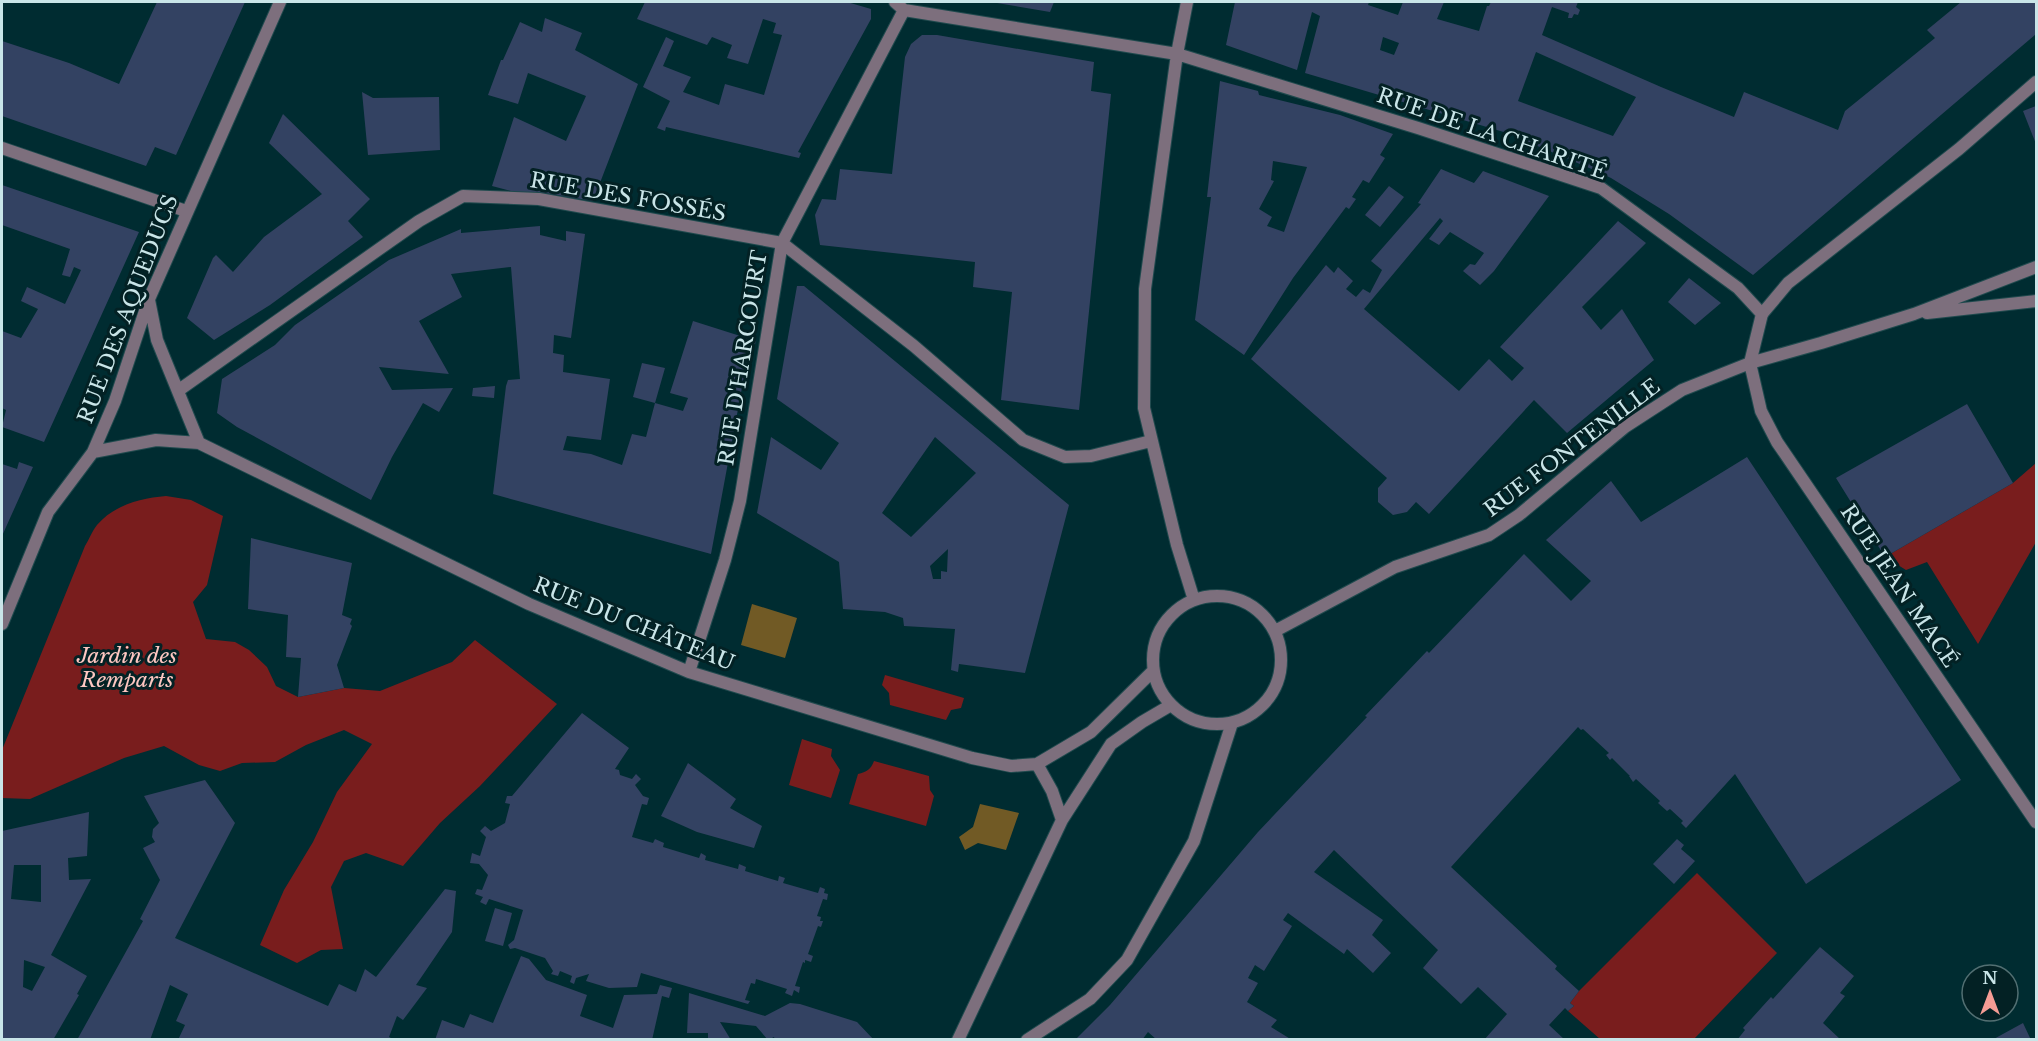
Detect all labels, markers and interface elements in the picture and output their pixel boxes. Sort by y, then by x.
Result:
street label: RUE DE LA CHARITÉ [1374,82,1610,186]
street label: RUE DES FOSSÉS [528,167,728,227]
street label: RUE DES AQUEDUCS [72,191,184,427]
street label: RUE D'HARCOURT [713,248,773,468]
street label: RUE FONTENILLE [1479,373,1665,523]
street label: RUE JEAN MACÉ [1835,500,1963,672]
street label: RUE DU CHÂTEAU [530,572,738,676]
park label: Jardin des Remparts [76,643,177,693]
north arrow [1960,963,2020,1023]
text: N [1982,968,1998,988]

